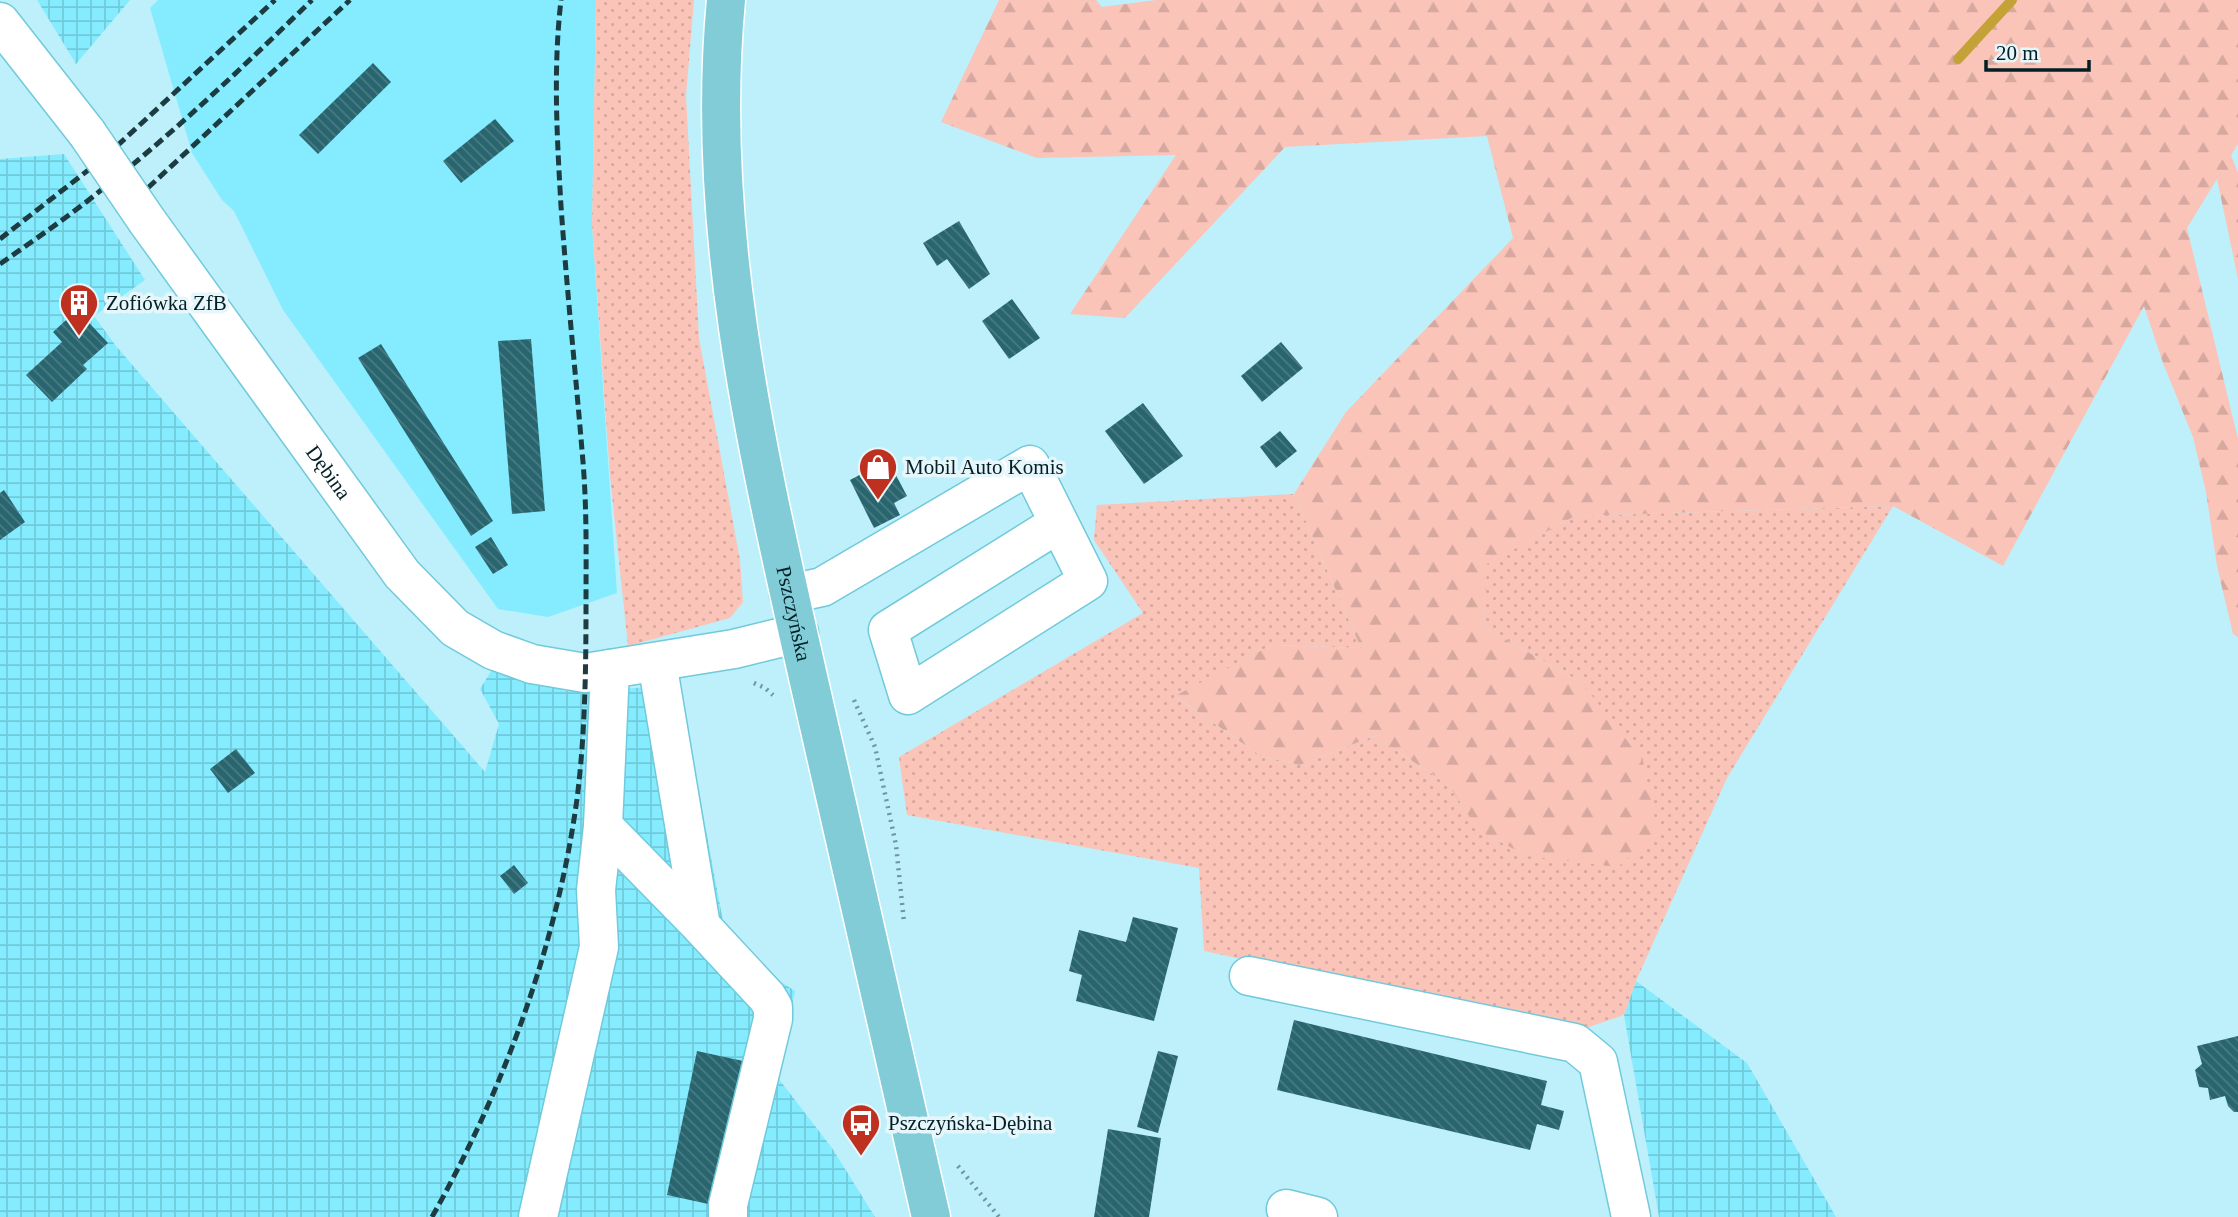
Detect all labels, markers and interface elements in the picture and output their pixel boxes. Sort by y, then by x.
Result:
scale bar [1986,28,2089,72]
text: 20 m [1996,41,2039,65]
building icon: Zofiówka ZfB [58,282,100,337]
place label: Zofiówka ZfB [106,291,227,315]
street label: Dębina [301,441,356,504]
shop icon: Mobil Auto Komis [857,446,899,501]
place label: Mobil Auto Komis [905,455,1064,479]
street label: Pszczyńska [771,564,816,664]
bus stop icon: Pszczyńska-Dębina [840,1102,882,1157]
place label: Pszczyńska-Dębina [888,1111,1053,1135]

